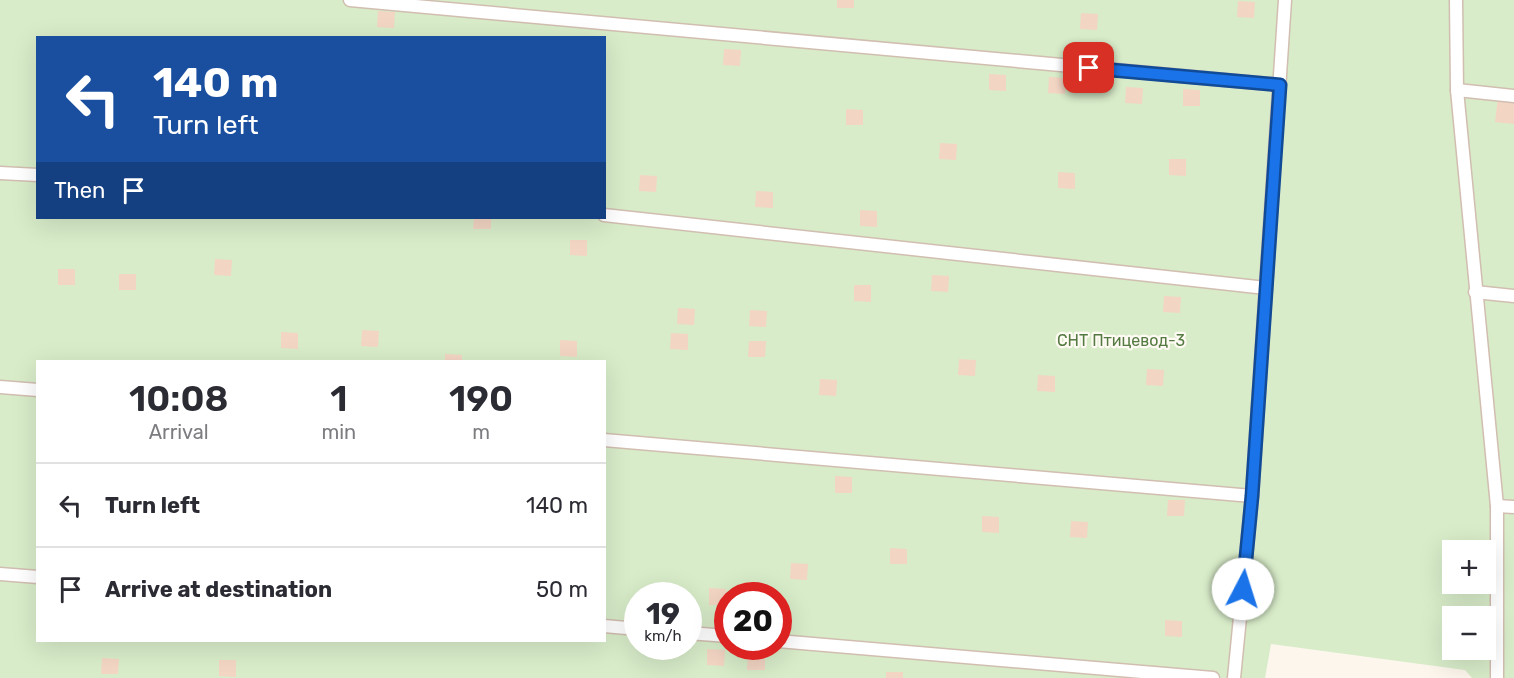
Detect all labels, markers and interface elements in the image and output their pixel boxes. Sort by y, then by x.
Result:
pin [1063,42,1114,93]
icon: arrive [1072,51,1105,84]
text: 140 m [153,58,279,108]
icon: left [54,60,132,138]
text: Turn left [153,109,258,141]
icon: arrive [117,174,150,207]
text: Then [54,177,105,204]
park label: СНТ Птицевод-3 [1057,331,1185,350]
text: 10:08 [129,377,228,420]
text: 1 [330,377,347,420]
text: 190 [449,377,513,420]
text: Arrival [149,420,209,444]
text: min [321,420,356,444]
text: m [472,420,490,444]
icon: left [54,489,87,522]
text: Turn left [105,492,200,519]
text: 140 m [526,492,588,519]
map controls [1442,540,1496,660]
button: + [1442,540,1496,594]
position arrow [1211,557,1275,621]
icon: arrive [54,573,87,606]
text: Arrive at destination [105,576,332,603]
text: 50 m [536,576,588,603]
speed limit sign: 20 [714,582,792,660]
text: 19 [646,596,680,632]
button: − [1442,606,1496,660]
text: km/h [644,627,682,645]

